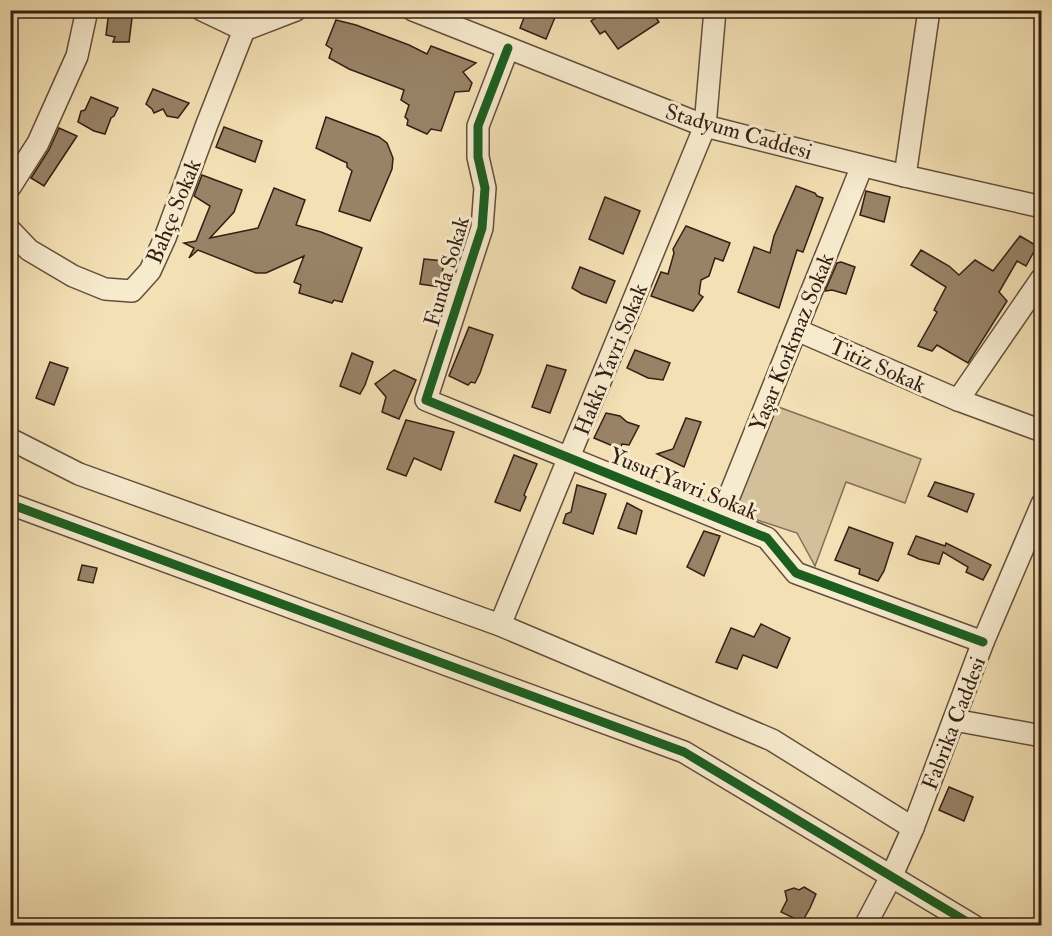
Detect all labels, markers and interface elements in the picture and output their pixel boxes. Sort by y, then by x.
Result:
street label: Stadyum Caddesi [662,98,815,166]
street label: Bahçe Sokak [140,155,208,268]
street label: Funda Sokak [418,213,476,329]
street label: Yaşar Korkmaz Sokak [743,249,841,436]
street label: Hakkı Yavri Sokak [568,279,654,439]
street label: Titiz Sokak [825,332,931,400]
street label: Yusuf Yavri Sokak [605,441,763,527]
street label: Fabrika Caddesi [916,653,992,794]

